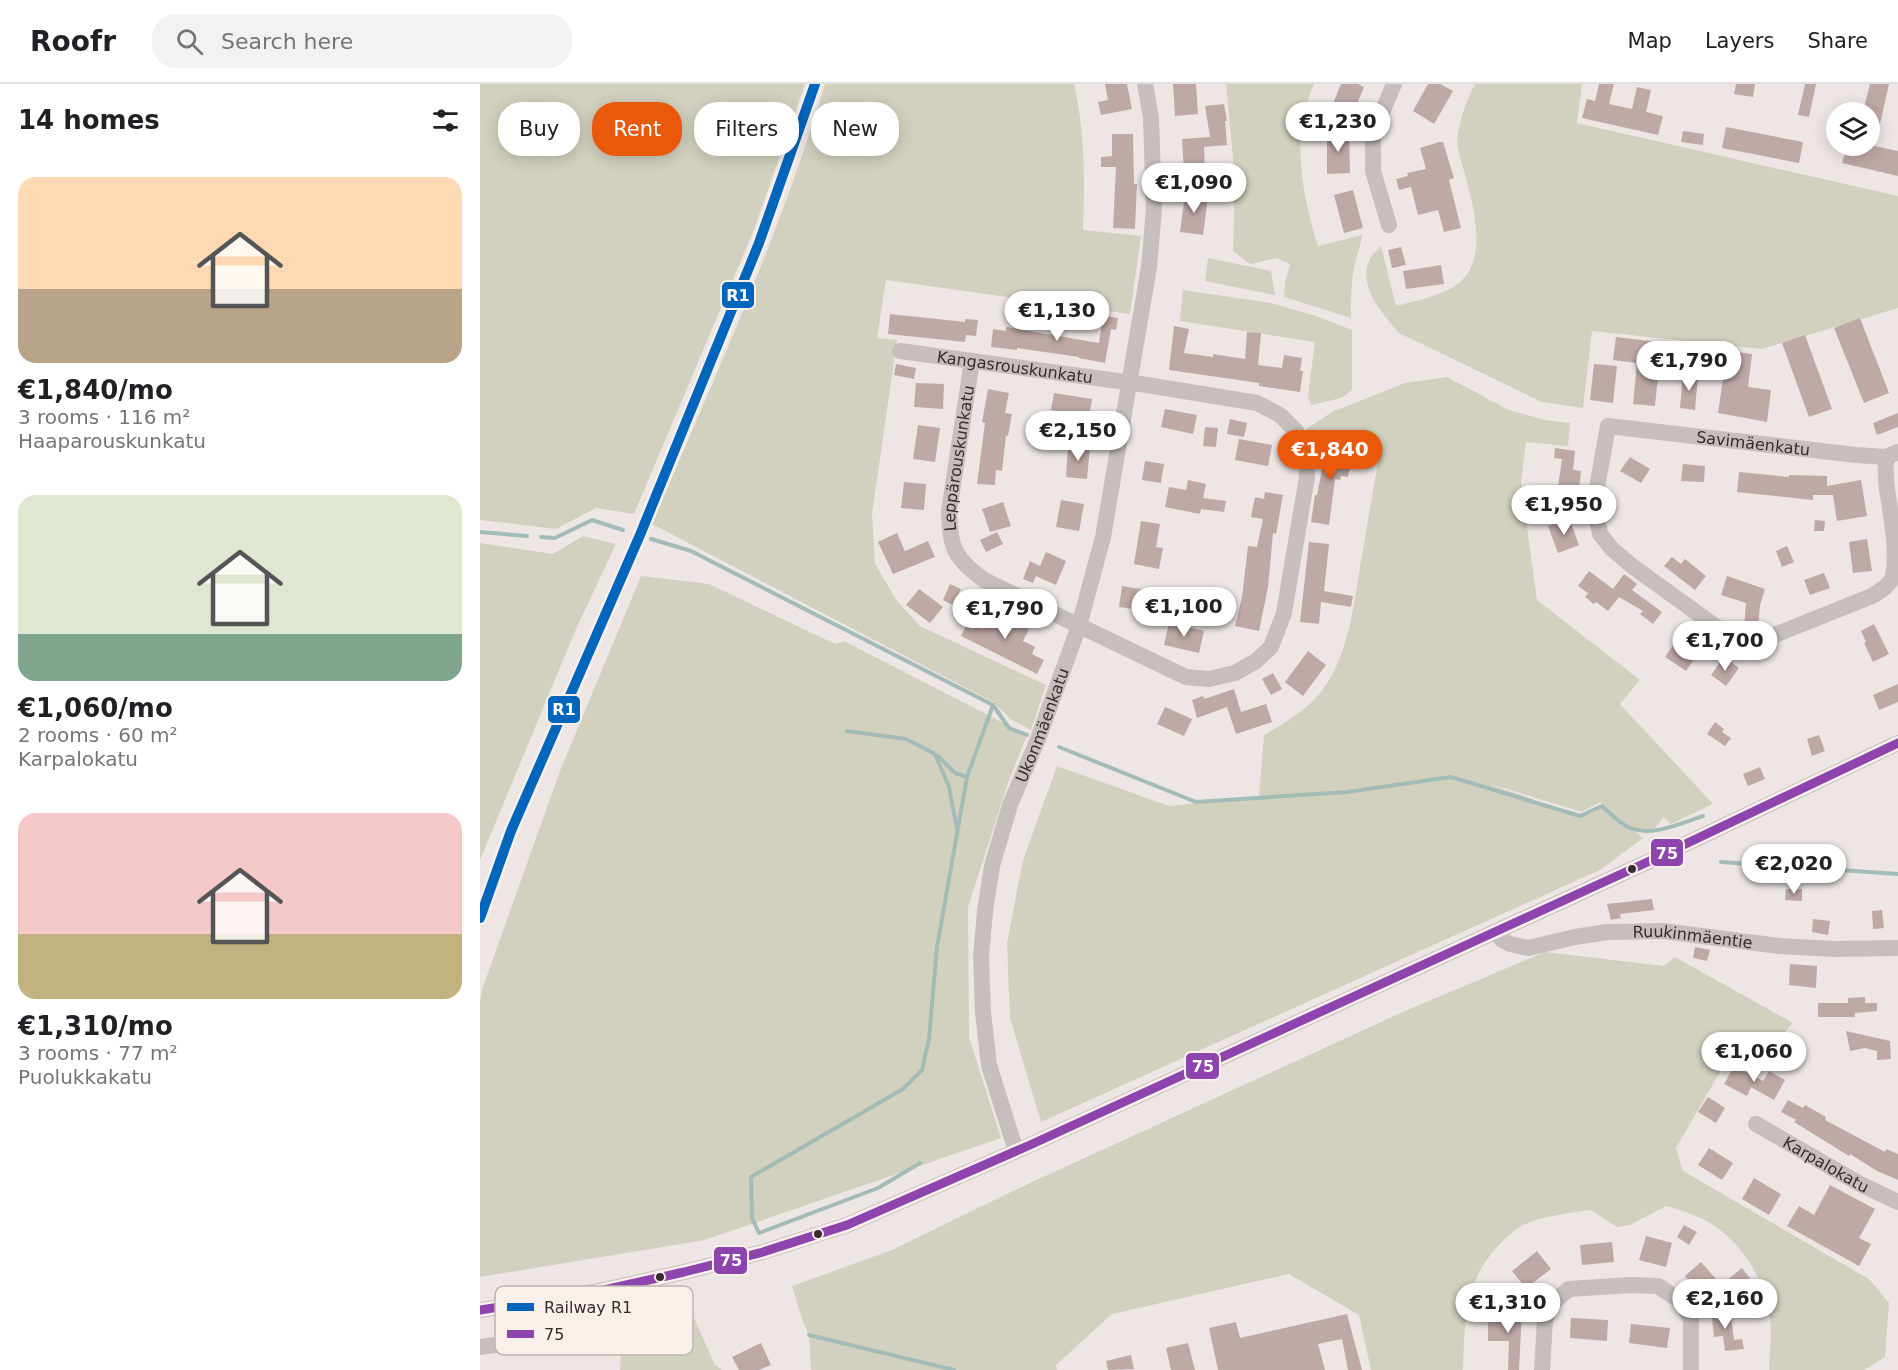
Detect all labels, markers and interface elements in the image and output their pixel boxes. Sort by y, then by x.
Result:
search box [152,14,572,68]
text: Roofr [30,25,116,58]
icon: search [173,25,206,58]
text: Search here [221,29,353,54]
text: Map [1628,29,1672,53]
text: Layers [1705,29,1774,53]
text: Share [1807,29,1868,53]
chip: Buy [498,102,580,156]
chip: Rent [592,102,682,156]
chip: Filters [694,102,799,156]
chip: New [811,102,899,156]
pin: €1,230 [1289,102,1387,153]
map controls [1826,102,1880,156]
button: layers [1826,102,1880,156]
icon: filters [429,104,462,137]
text: 14 homes [18,105,160,135]
text: €1,230 [1299,109,1377,133]
pin: €1,090 [1145,163,1243,214]
text: €1,090 [1155,170,1233,194]
icon: home [186,216,294,324]
line badge: R1 [721,281,755,309]
text: R1 [726,286,750,305]
pin: €1,130 [1008,291,1106,342]
text: €1,130 [1018,298,1096,322]
pin: €1,790 [1640,341,1738,392]
street label: Kangasrouskunkatu [936,347,1094,387]
text: €1,790 [1650,348,1728,372]
text: €1,840/mo [18,375,173,405]
street label: Leppärouskunkatu [940,384,978,532]
text: 3 rooms · 116 m² [18,405,190,429]
pin: €2,150 [1029,411,1127,462]
text: €2,150 [1039,418,1117,442]
street label: Savimäenkatu [1695,427,1811,460]
text: Haaparouskunkatu [18,429,206,453]
pin: €1,840 [1281,430,1379,481]
text: €1,840 [1291,437,1369,461]
pin: €1,950 [1515,485,1613,536]
text: €1,950 [1525,492,1603,516]
icon: home [186,534,294,642]
pin: €1,100 [1135,587,1233,638]
pin: €1,790 [956,589,1054,640]
text: €1,100 [1145,594,1223,618]
text: €1,790 [966,596,1044,620]
pin: €1,700 [1676,621,1774,672]
text: €1,700 [1686,628,1764,652]
street label: Ukonmäenkatu [1012,665,1073,785]
text: €1,060/mo [18,693,173,723]
line badge: R1 [547,695,581,724]
text: R1 [552,700,576,719]
text: 2 rooms · 60 m² [18,723,178,747]
text: Karpalokatu [18,747,138,771]
line badge: 75 [1650,838,1684,867]
text: 75 [1656,844,1678,863]
pin: €2,020 [1745,844,1843,895]
text: €2,020 [1755,851,1833,875]
icon: home [186,852,294,960]
unlabelled marker [1626,863,1638,875]
street label: Ruukinmäentie [1633,922,1754,952]
text: €1,310/mo [18,1011,173,1041]
pin: €1,060 [1705,1032,1803,1083]
text: €1,060 [1715,1039,1793,1063]
text: 3 rooms · 77 m² [18,1041,178,1065]
line badge: 75 [1185,1052,1220,1080]
text: 75 [1192,1057,1214,1076]
text: Puolukkakatu [18,1065,152,1089]
street label: Karpalokatu [1780,1133,1872,1197]
unlabelled marker [812,1228,824,1240]
line badge: 75 [713,1246,748,1275]
text: 75 [720,1251,742,1270]
unlabelled marker [654,1271,666,1283]
pin: €2,160 [1676,1279,1774,1330]
pin: €1,310 [1459,1283,1557,1334]
legend [495,1286,693,1355]
text: €2,160 [1686,1286,1764,1310]
text: €1,310 [1469,1290,1547,1314]
text: Railway R1 [544,1298,632,1317]
text: 75 [544,1325,564,1344]

